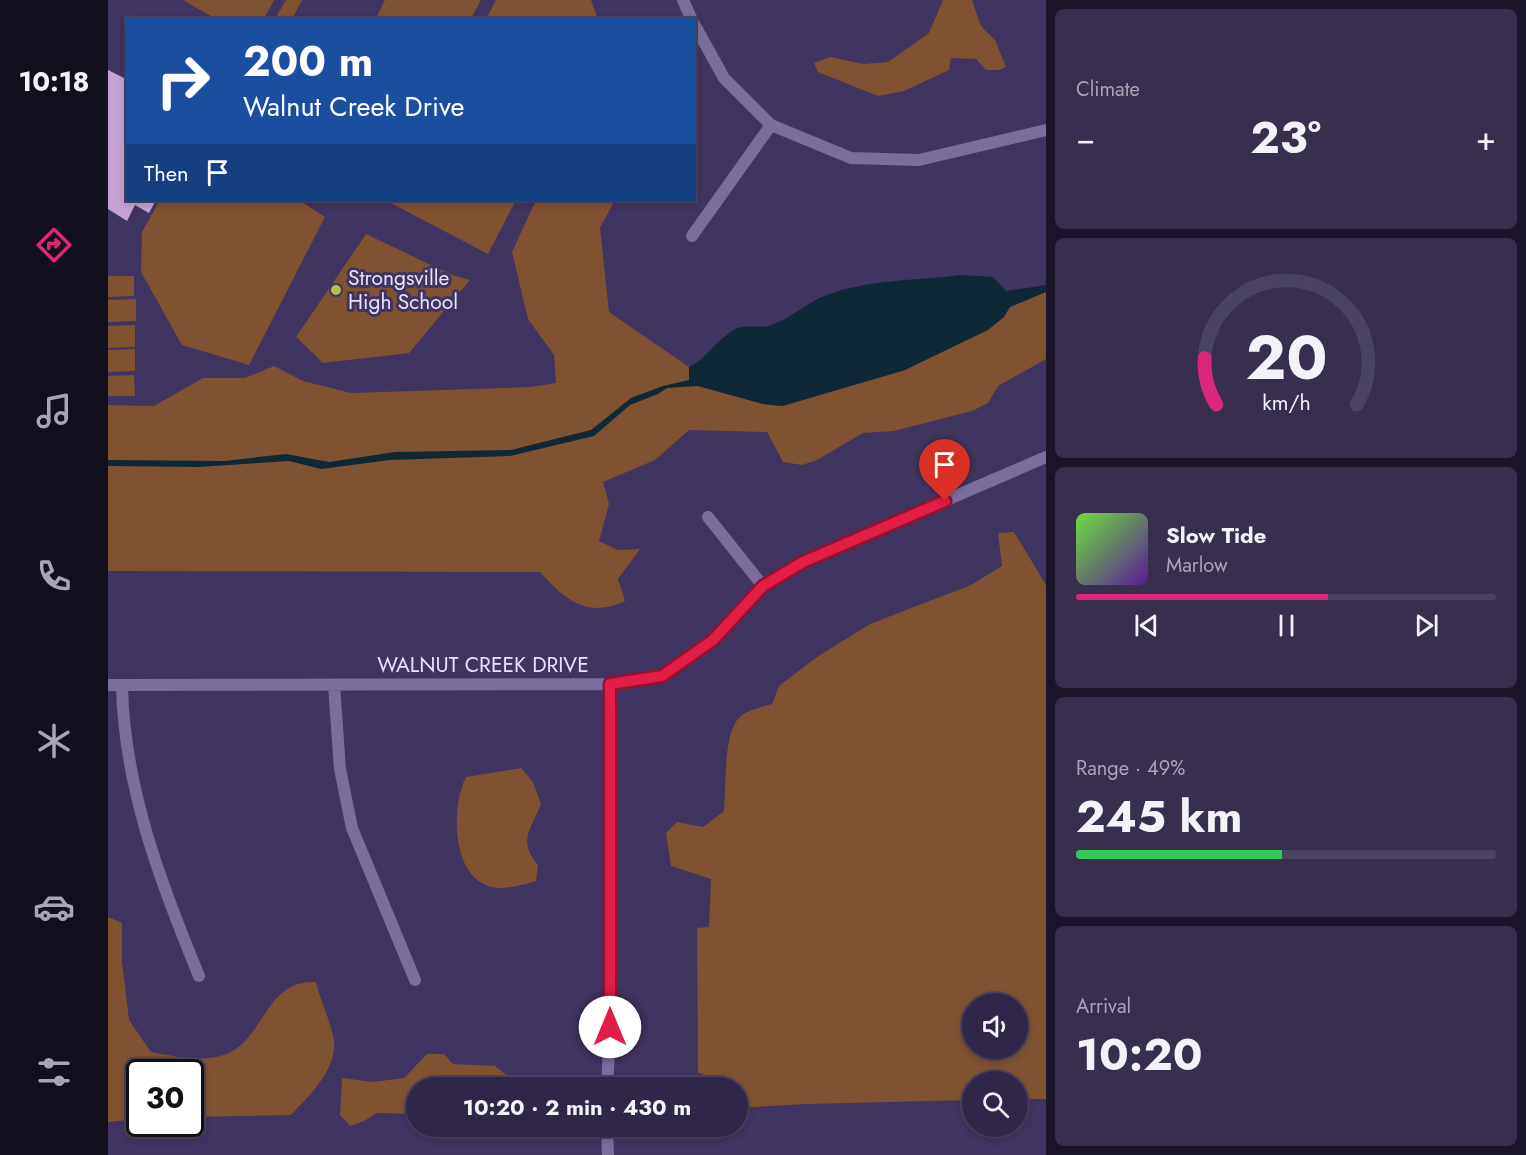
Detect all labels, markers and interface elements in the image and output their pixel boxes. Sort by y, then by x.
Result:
text: 200 m [243,31,373,92]
icon: right [144,42,222,120]
text: 10:18 [19,62,89,101]
text: Climate [1076,75,1140,104]
text: Walnut Creek Drive [243,87,464,126]
text: 23° [1250,105,1321,170]
text: − [1076,115,1095,162]
text: + [1476,115,1496,162]
icon: arrive [201,156,234,189]
text: Then [144,157,189,189]
icon: directions [33,224,75,266]
place label: Strongsville High School [348,263,458,317]
marker: Strongsville High School [329,283,343,297]
text: 20 [1245,312,1327,402]
text: km/h [1262,388,1310,419]
icon: music [33,390,75,432]
pin [919,439,970,501]
icon: arrive [928,448,961,481]
text: Slow Tide [1166,519,1266,551]
text: Marlow [1166,551,1228,580]
icon: phone [33,555,75,597]
icon: previous [1130,609,1163,642]
icon: pause [1270,609,1303,642]
icon: next [1410,609,1443,642]
street label: WALNUT CREEK DRIVE [377,650,589,680]
icon: climate [33,720,75,762]
text: Range · 49% [1076,754,1185,783]
text: 245 km [1076,784,1242,849]
icon: car [33,886,75,928]
text: Arrival [1076,992,1131,1021]
map controls [962,993,1028,1137]
button: sound [962,993,1028,1059]
position arrow [578,995,642,1059]
text: 10:20 [1076,1022,1203,1087]
icon: filters [33,1051,75,1093]
speed limit sign: 30 [126,1059,204,1137]
button: search [962,1071,1028,1137]
text: 10:20 · 2 min · 430 m [463,1091,691,1123]

